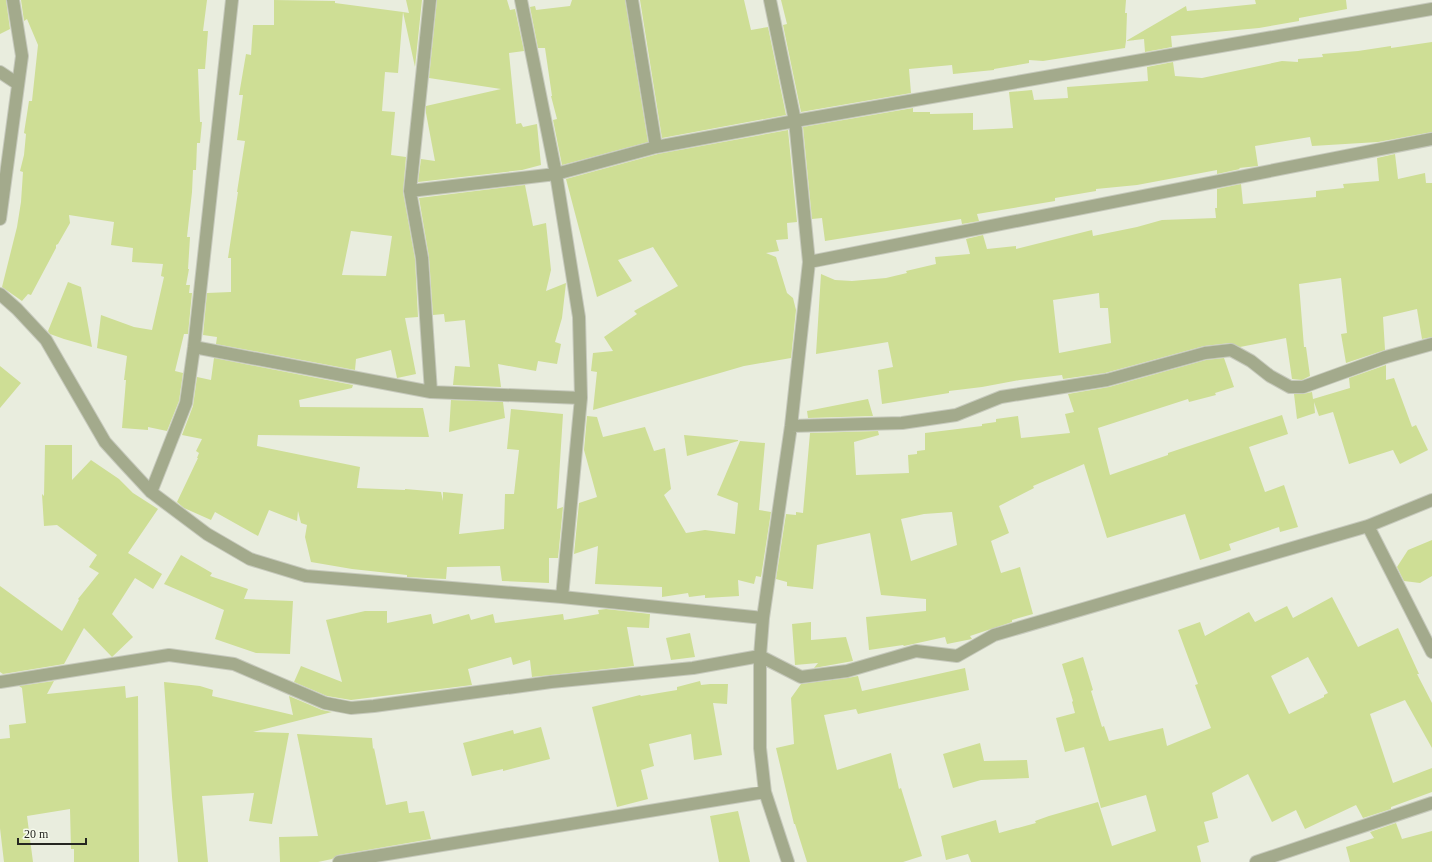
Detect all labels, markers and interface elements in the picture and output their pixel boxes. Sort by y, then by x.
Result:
scale bar [18,820,86,846]
text: 20 m [24,827,49,841]

